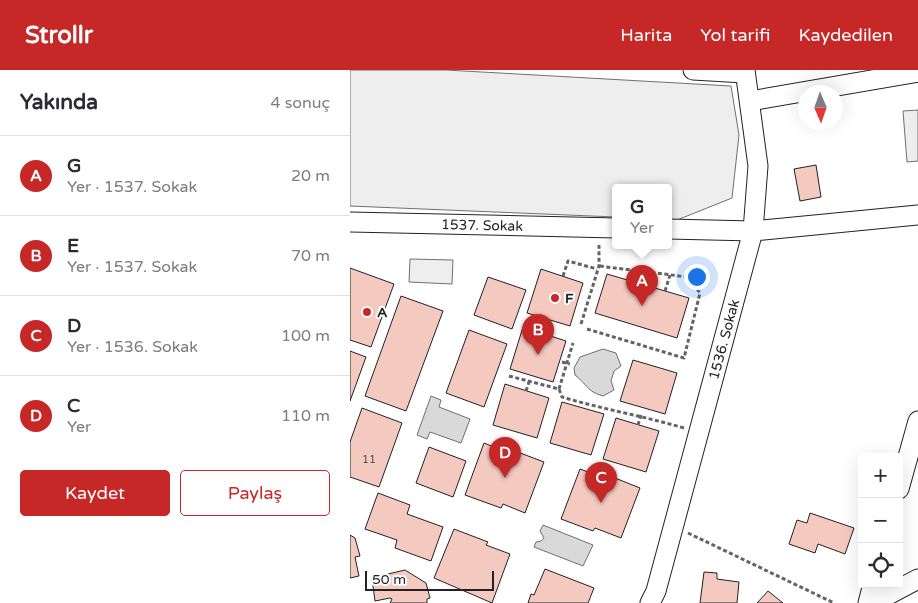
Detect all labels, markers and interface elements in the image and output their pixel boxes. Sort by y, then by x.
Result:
text: Strollr [25,21,93,50]
text: Harita [620,24,672,46]
text: Yol tarifi [700,24,770,46]
text: Kaydedilen [798,24,893,46]
north arrow [798,85,843,130]
text: Yakında [20,90,98,115]
text: 4 sonuç [270,93,330,113]
text: G [67,155,81,177]
text: A [30,166,42,186]
text: 20 m [291,166,330,186]
text: Yer · 1537. Sokak [67,177,197,197]
popup [612,184,672,249]
text: G [630,196,644,218]
street label: 1537. Sokak [441,216,523,235]
text: Yer [630,218,654,238]
text: E [67,235,79,257]
text: B [30,246,42,266]
text: 70 m [291,246,330,266]
text: Yer · 1537. Sokak [67,257,197,277]
your location [684,264,710,290]
pin: A [626,265,658,306]
place label: F [565,290,574,307]
marker: F [549,292,561,304]
street label: 1536. Sokak [705,297,743,382]
place label: A [377,304,388,321]
marker: A [361,306,373,318]
pin: B [522,314,554,355]
text: D [67,315,81,337]
text: C [30,326,42,346]
text: 100 m [281,326,330,346]
text: Yer · 1536. Sokak [67,337,198,357]
text: C [67,395,80,417]
text: D [30,406,42,426]
text: 110 m [281,406,330,426]
text: Yer [67,417,91,437]
pin: D [489,437,521,478]
house number: 11 [362,453,376,466]
map controls [858,453,903,588]
button: + [858,453,903,498]
pin: C [585,462,617,503]
button: Kaydet [20,470,170,516]
button: Paylaş [180,470,330,516]
button: − [858,498,903,543]
button: locate [858,543,903,588]
scale bar [365,568,494,591]
text: 50 m [372,571,406,588]

